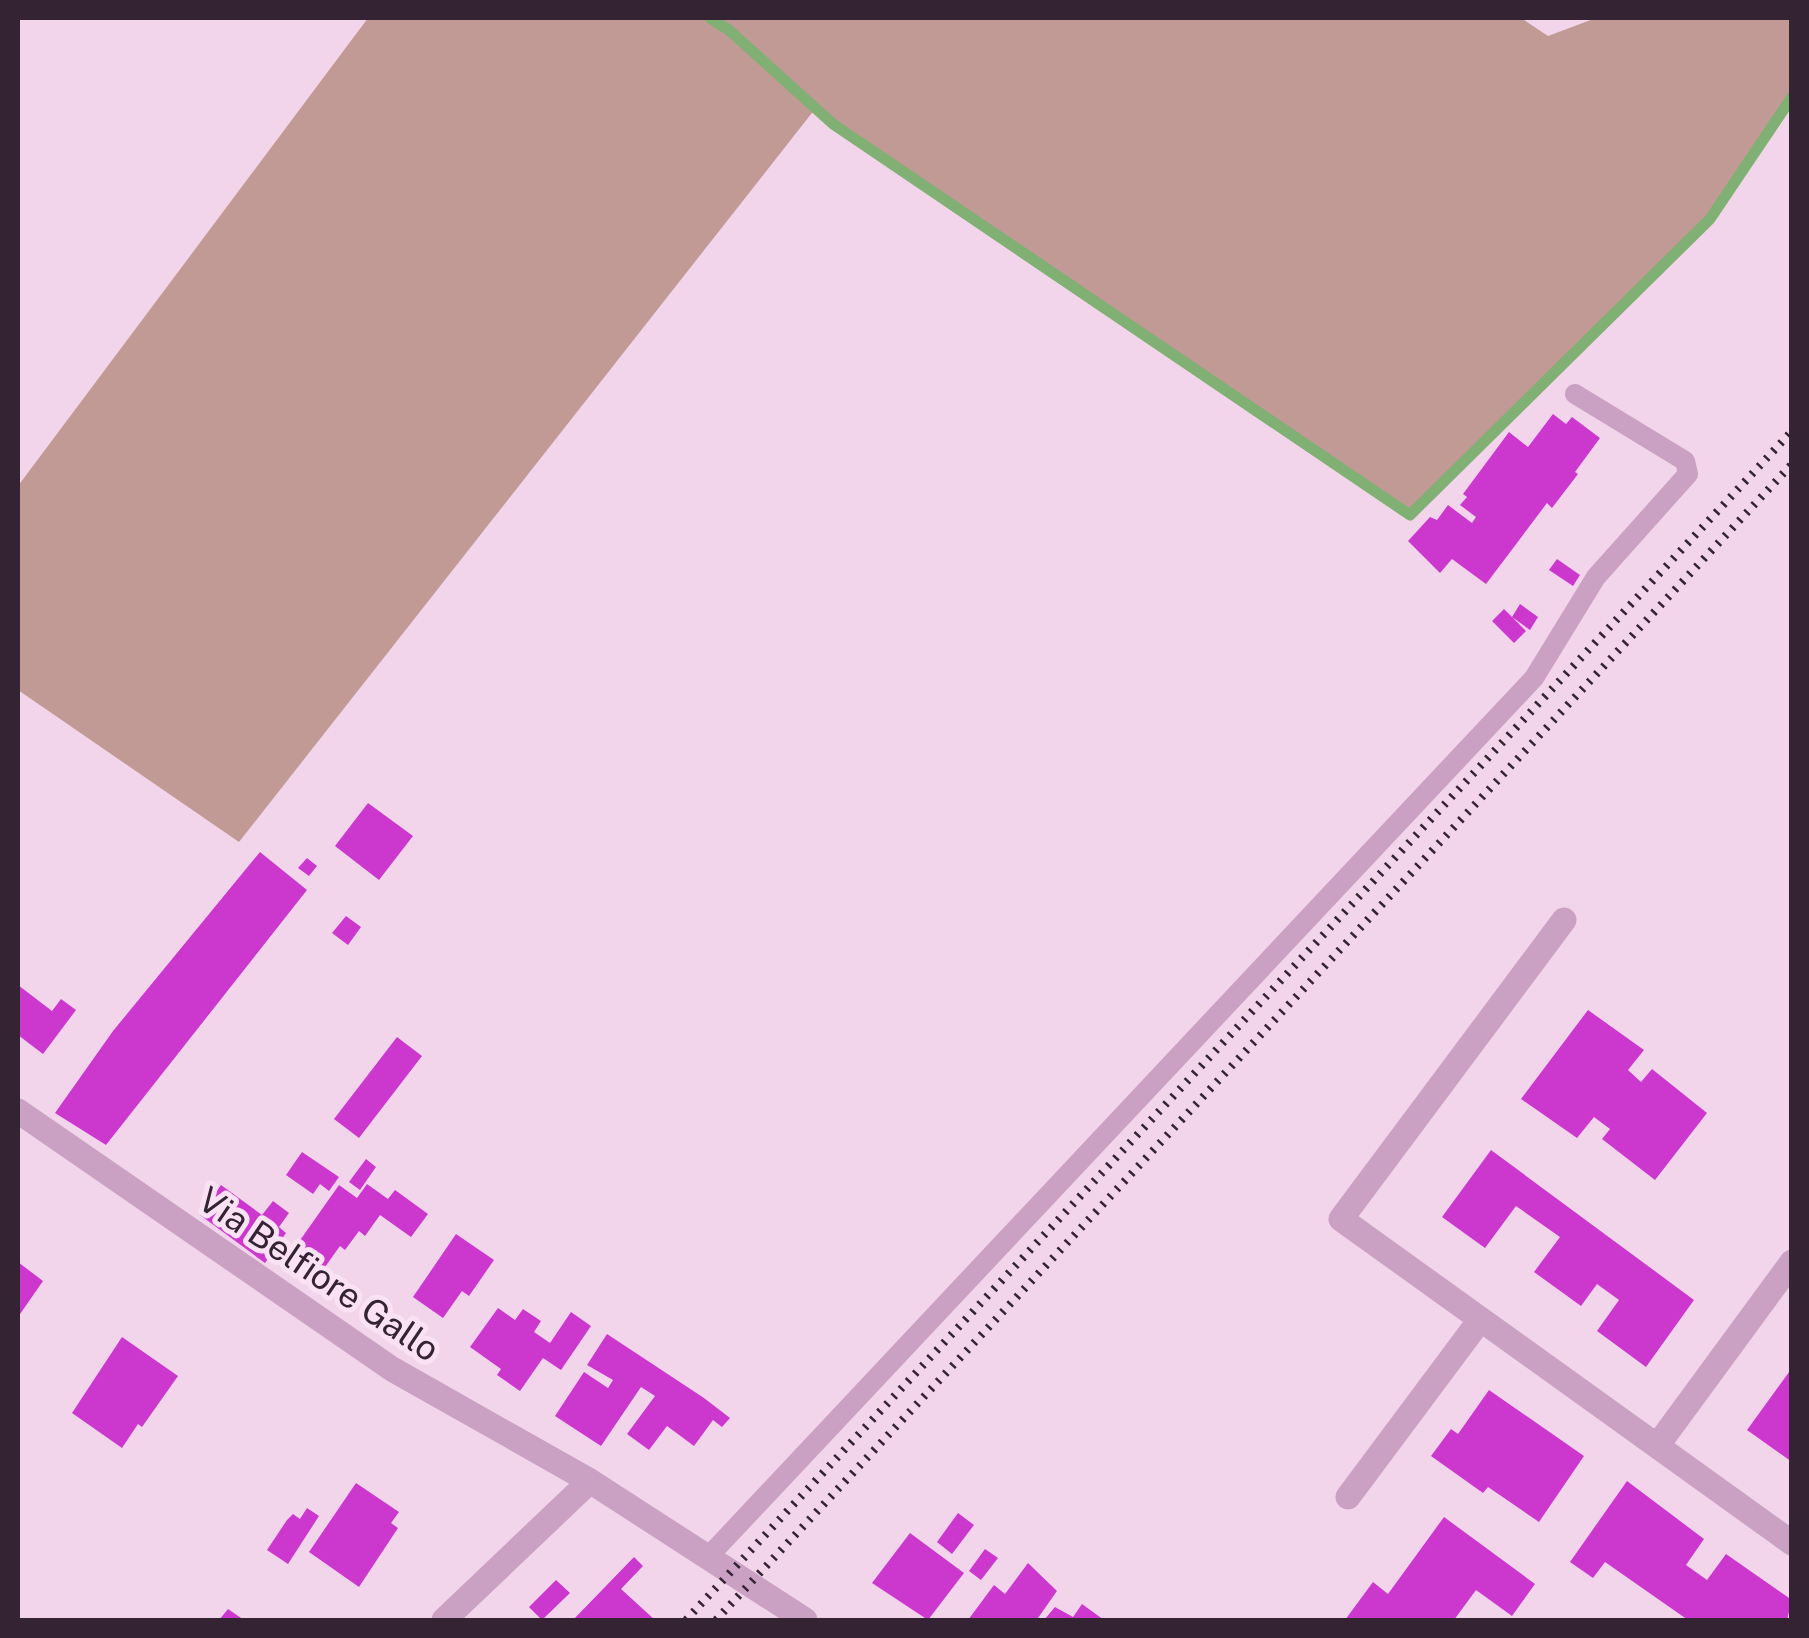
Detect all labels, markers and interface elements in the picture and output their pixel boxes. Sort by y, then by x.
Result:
street label: Via Belfiore Gallo [191,1178,447,1370]

